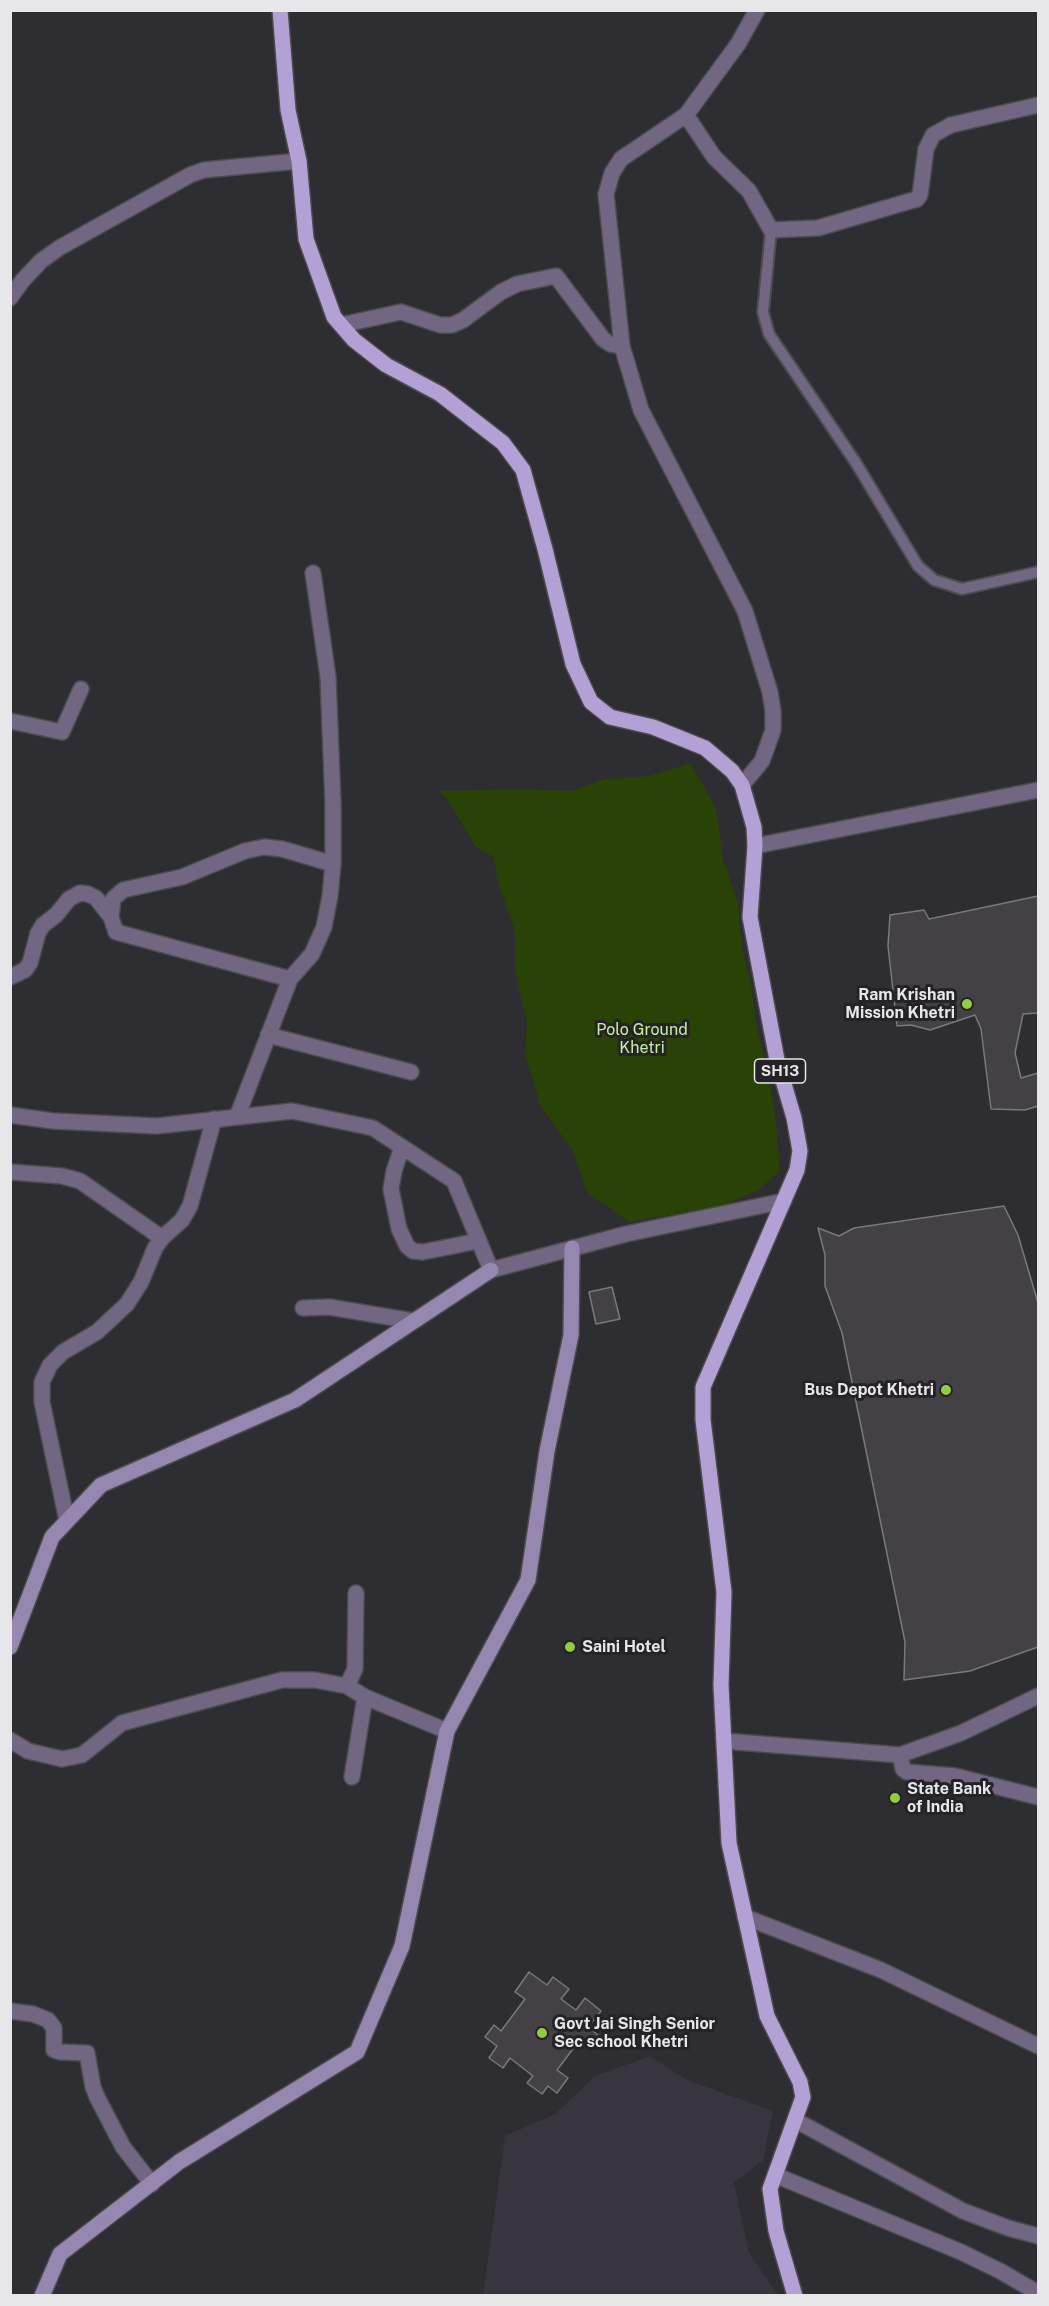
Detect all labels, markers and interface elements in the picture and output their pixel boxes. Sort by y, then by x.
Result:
place label: Ram Krishan Mission Khetri [845,985,955,1023]
marker: Ram Krishan Mission Khetri [960,997,974,1011]
park label: Polo Ground Khetri [596,1020,688,1058]
road number: SH13 [754,1059,806,1083]
place label: Bus Depot Khetri [804,1380,934,1400]
marker: Bus Depot Khetri [939,1383,953,1397]
place label: Saini Hotel [582,1637,666,1657]
marker: Saini Hotel [563,1640,577,1654]
place label: State Bank of India [907,1779,991,1817]
marker: State Bank of India [888,1791,902,1805]
place label: Govt Jai Singh Senior Sec school Khetri [554,2014,715,2052]
marker: Govt Jai Singh Senior Sec school Khetri [535,2026,549,2040]

